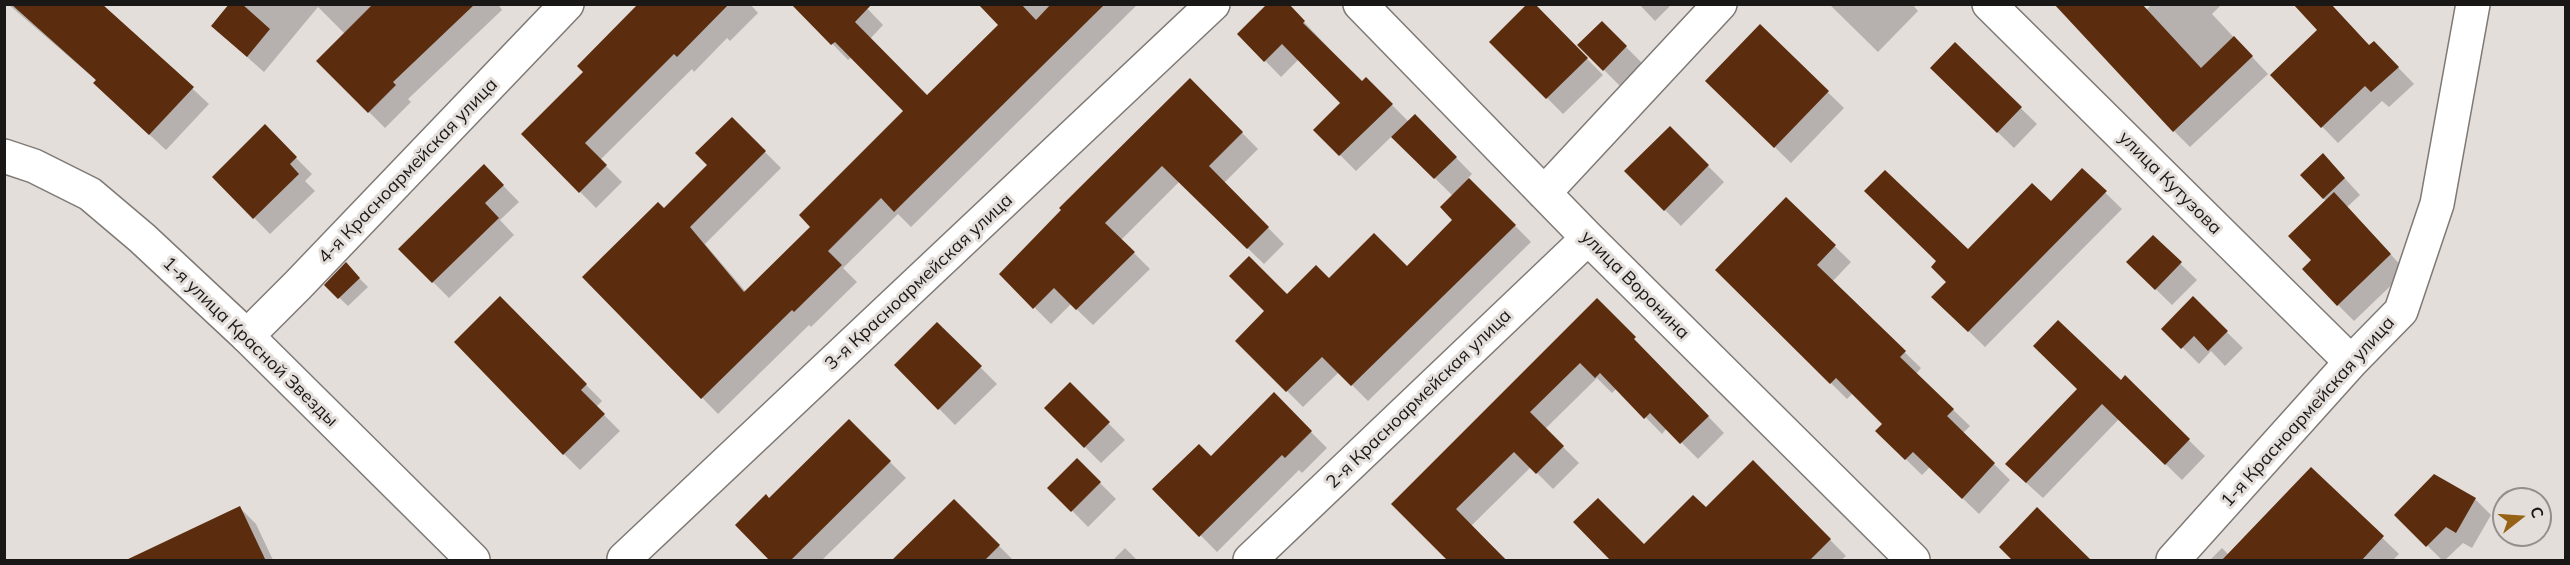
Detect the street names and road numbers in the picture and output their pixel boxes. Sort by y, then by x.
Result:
street label: 4-я Красноармейская улица [314,74,502,268]
street label: улица Кутузова [2114,127,2226,239]
street label: 3-я Красноармейская улица [821,189,1017,375]
street label: улица Воронина [1576,226,1694,344]
street label: 1-я улица Красной Звезды [158,253,342,431]
street label: 2-я Красноармейская улица [1322,305,1516,493]
street label: 1-я Красноармейская улица [2217,312,2399,512]

